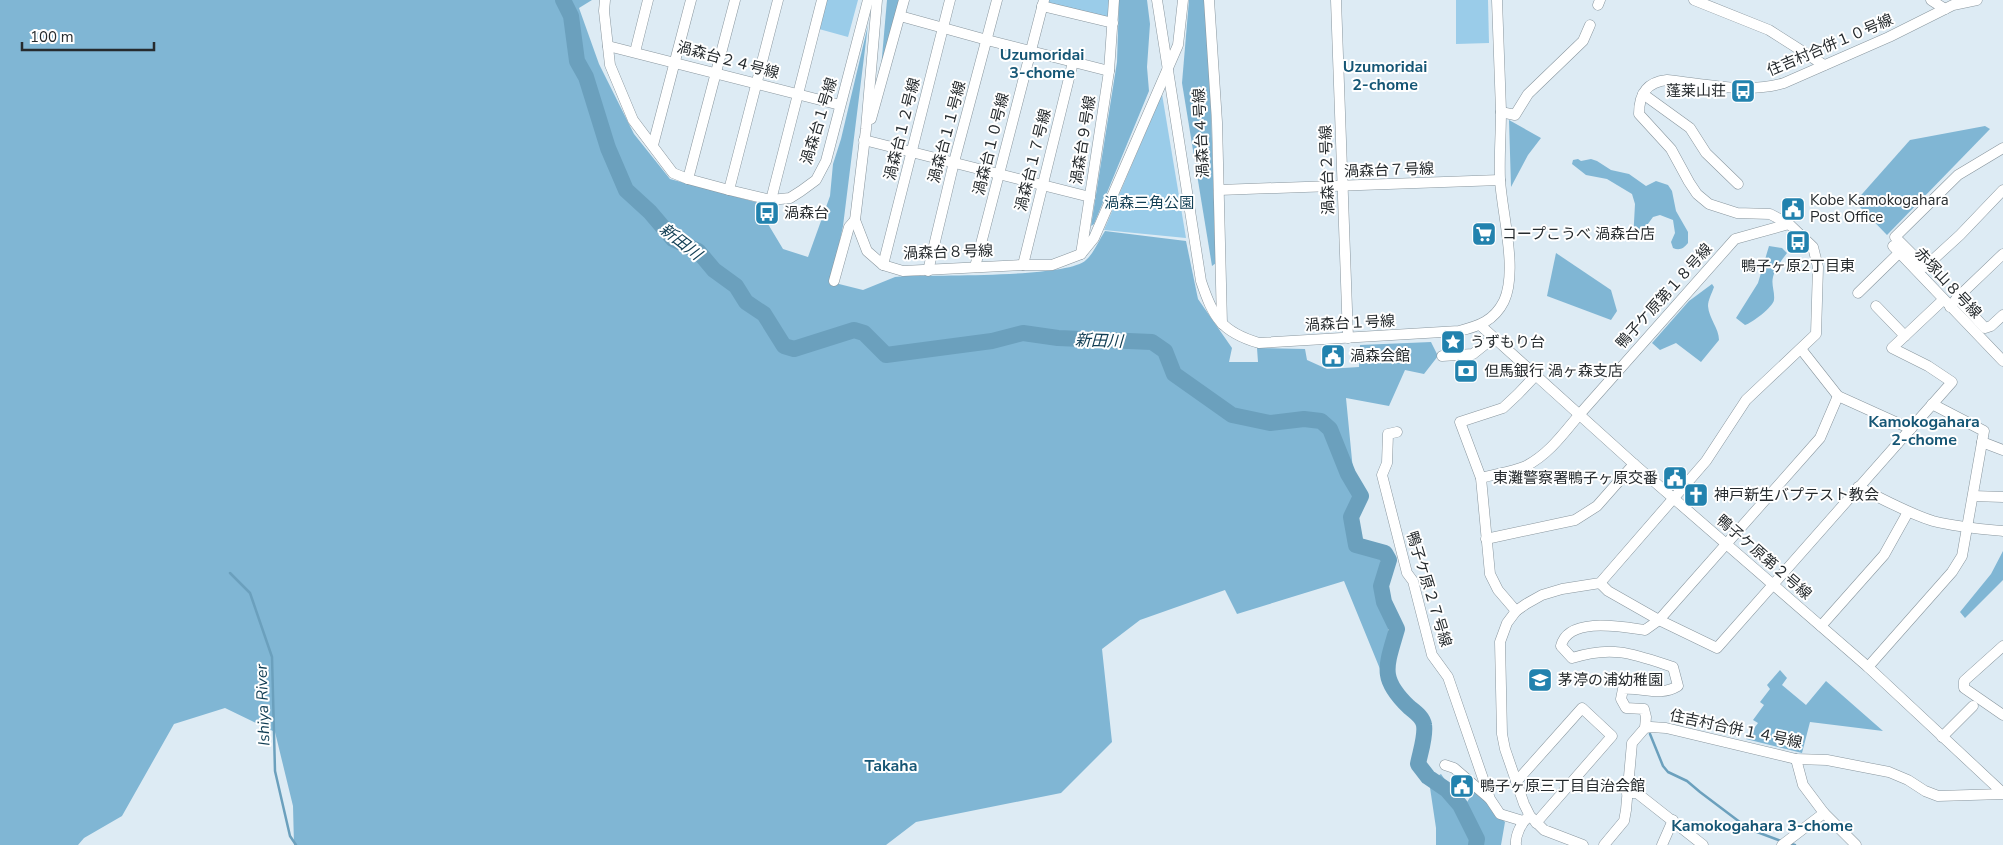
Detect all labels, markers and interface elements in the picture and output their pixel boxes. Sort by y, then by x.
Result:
street label: 住吉村合併１０号線 [1764,9,1896,81]
scale bar [22,20,155,52]
text: 100 m [30,27,74,47]
street label: 渦森台２４号線 [675,37,781,83]
district label: Uzumoridai 3-chome [1000,44,1084,84]
district label: Uzumoridai 2-chome [1343,56,1427,96]
street label: 渦森台１号線 [796,75,842,167]
street label: 渦森台１２号線 [880,76,924,182]
bus stop icon: 蓬莱山荘 [1730,78,1756,104]
street label: 渦森台１１号線 [924,79,970,185]
place label: 蓬莱山荘 [1666,81,1726,101]
street label: 渦森台４号線 [1189,88,1213,178]
street label: 渦森台１０号線 [969,91,1013,197]
street label: 渦森台９号線 [1066,94,1100,186]
street label: 渦森台１７号線 [1011,107,1055,213]
street label: 渦森台２号線 [1315,125,1339,215]
street label: 渦森台７号線 [1344,158,1434,182]
place label: Kobe Kamokogahara Post Office [1810,190,1949,227]
park label: 渦森三角公園 [1104,193,1194,213]
public building icon: Kobe Kamokogahara Post Office [1780,196,1806,222]
bus stop icon: 渦森台 [754,200,780,226]
place label: 渦森台 [784,203,829,223]
water label: 新田川 [655,218,708,266]
supermarket icon: コープこうべ 渦森台店 [1471,221,1497,247]
place label: コープこうべ 渦森台店 [1502,224,1655,244]
bus stop icon: 鴨子ヶ原2丁目東 [1785,229,1811,255]
street label: 鴨子ケ原第１８号線 [1611,239,1717,353]
street label: 渦森台８号線 [903,240,993,264]
street label: 赤塚山８号線 [1910,243,1986,323]
place label: 鴨子ヶ原2丁目東 [1741,256,1855,276]
street label: 渦森台１号線 [1305,311,1395,335]
water label: 新田川 [1075,329,1125,353]
place icon: うずもり台 [1440,329,1466,355]
place label: うずもり台 [1470,332,1545,352]
public building icon: 渦森会館 [1320,343,1346,369]
place label: 渦森会館 [1350,346,1410,366]
bank icon: 但馬銀行 渦ヶ森支店 [1453,358,1479,384]
place label: 但馬銀行 渦ヶ森支店 [1484,361,1623,381]
district label: Kamokogahara 2-chome [1868,411,1980,451]
public building icon: 東灘警察署鴨子ヶ原交番 [1662,465,1688,491]
place label: 東灘警察署鴨子ヶ原交番 [1493,468,1658,488]
church icon: 神戸新生バプテスト教会 [1683,482,1709,508]
place label: 神戸新生バプテスト教会 [1714,485,1879,505]
street label: 鴨子ケ原第２号線 [1712,510,1816,604]
street label: 鴨子ケ原２７号線 [1402,529,1456,649]
water label: Ishiya River [251,662,275,746]
school or university icon: 茅渟の浦幼稚園 [1527,667,1553,693]
place label: 茅渟の浦幼稚園 [1558,670,1663,690]
street label: 住吉村合併１４号線 [1668,705,1804,753]
district label: Takaha [865,755,917,777]
public building icon: 鴨子ヶ原三丁目自治会館 [1449,773,1475,799]
place label: 鴨子ヶ原三丁目自治会館 [1480,776,1645,796]
district label: Kamokogahara 3-chome [1671,815,1853,837]

